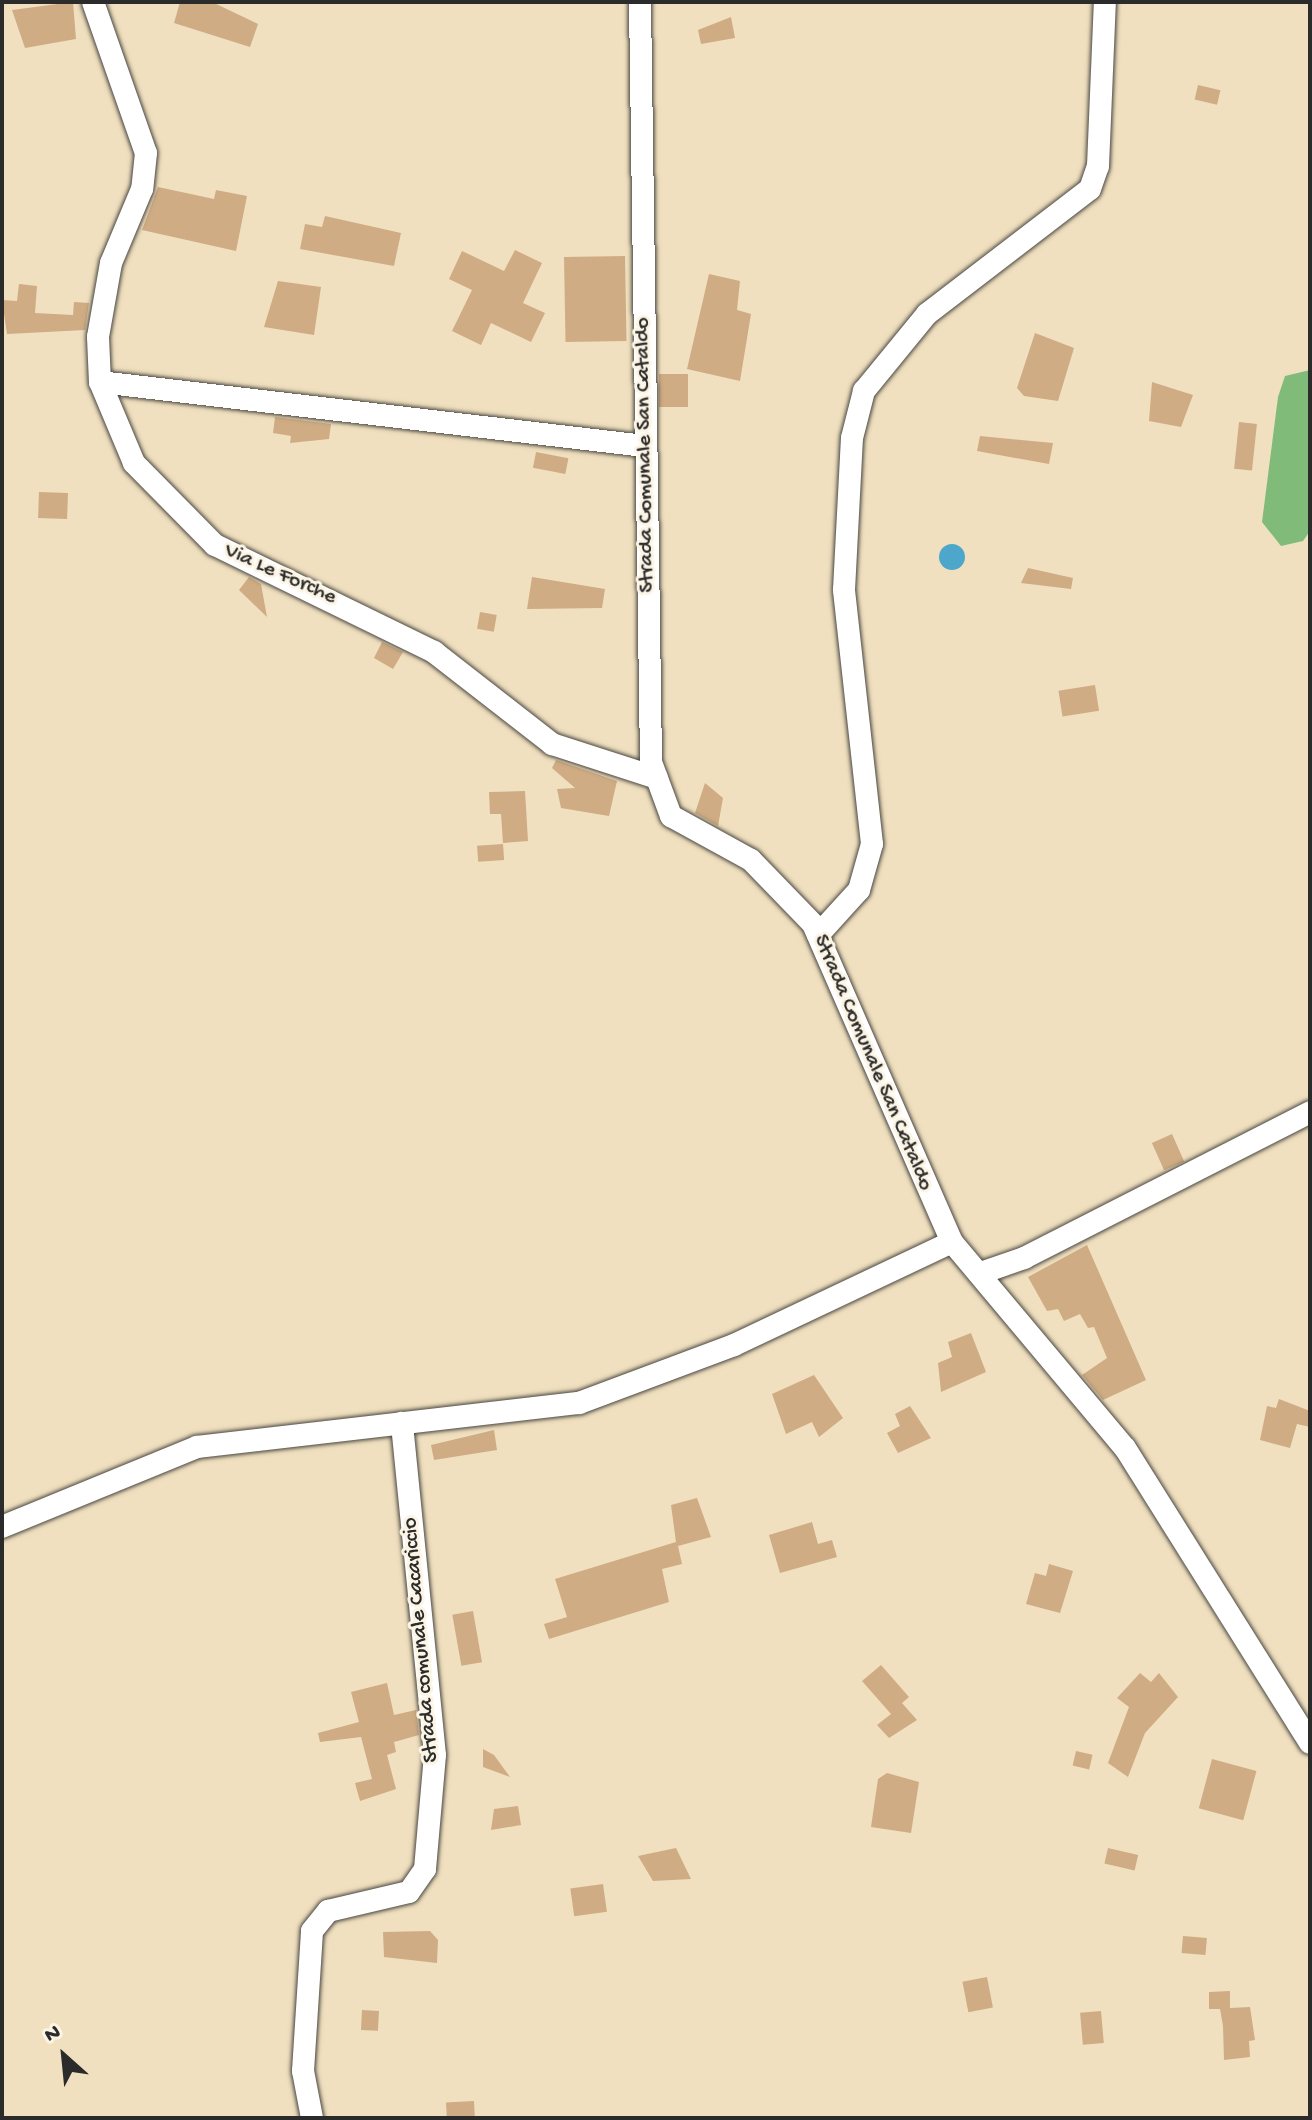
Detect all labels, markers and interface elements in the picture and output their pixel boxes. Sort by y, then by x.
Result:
street label: Strada Comunale San Cataldo [630,317,662,593]
street label: Via Le Forche [220,539,340,611]
street label: Strada Comunale San Cataldo [806,931,938,1195]
street label: Strada comunale Cacariccio [398,1516,446,1764]
north arrow [24,2016,104,2096]
text: N [41,2020,65,2049]

